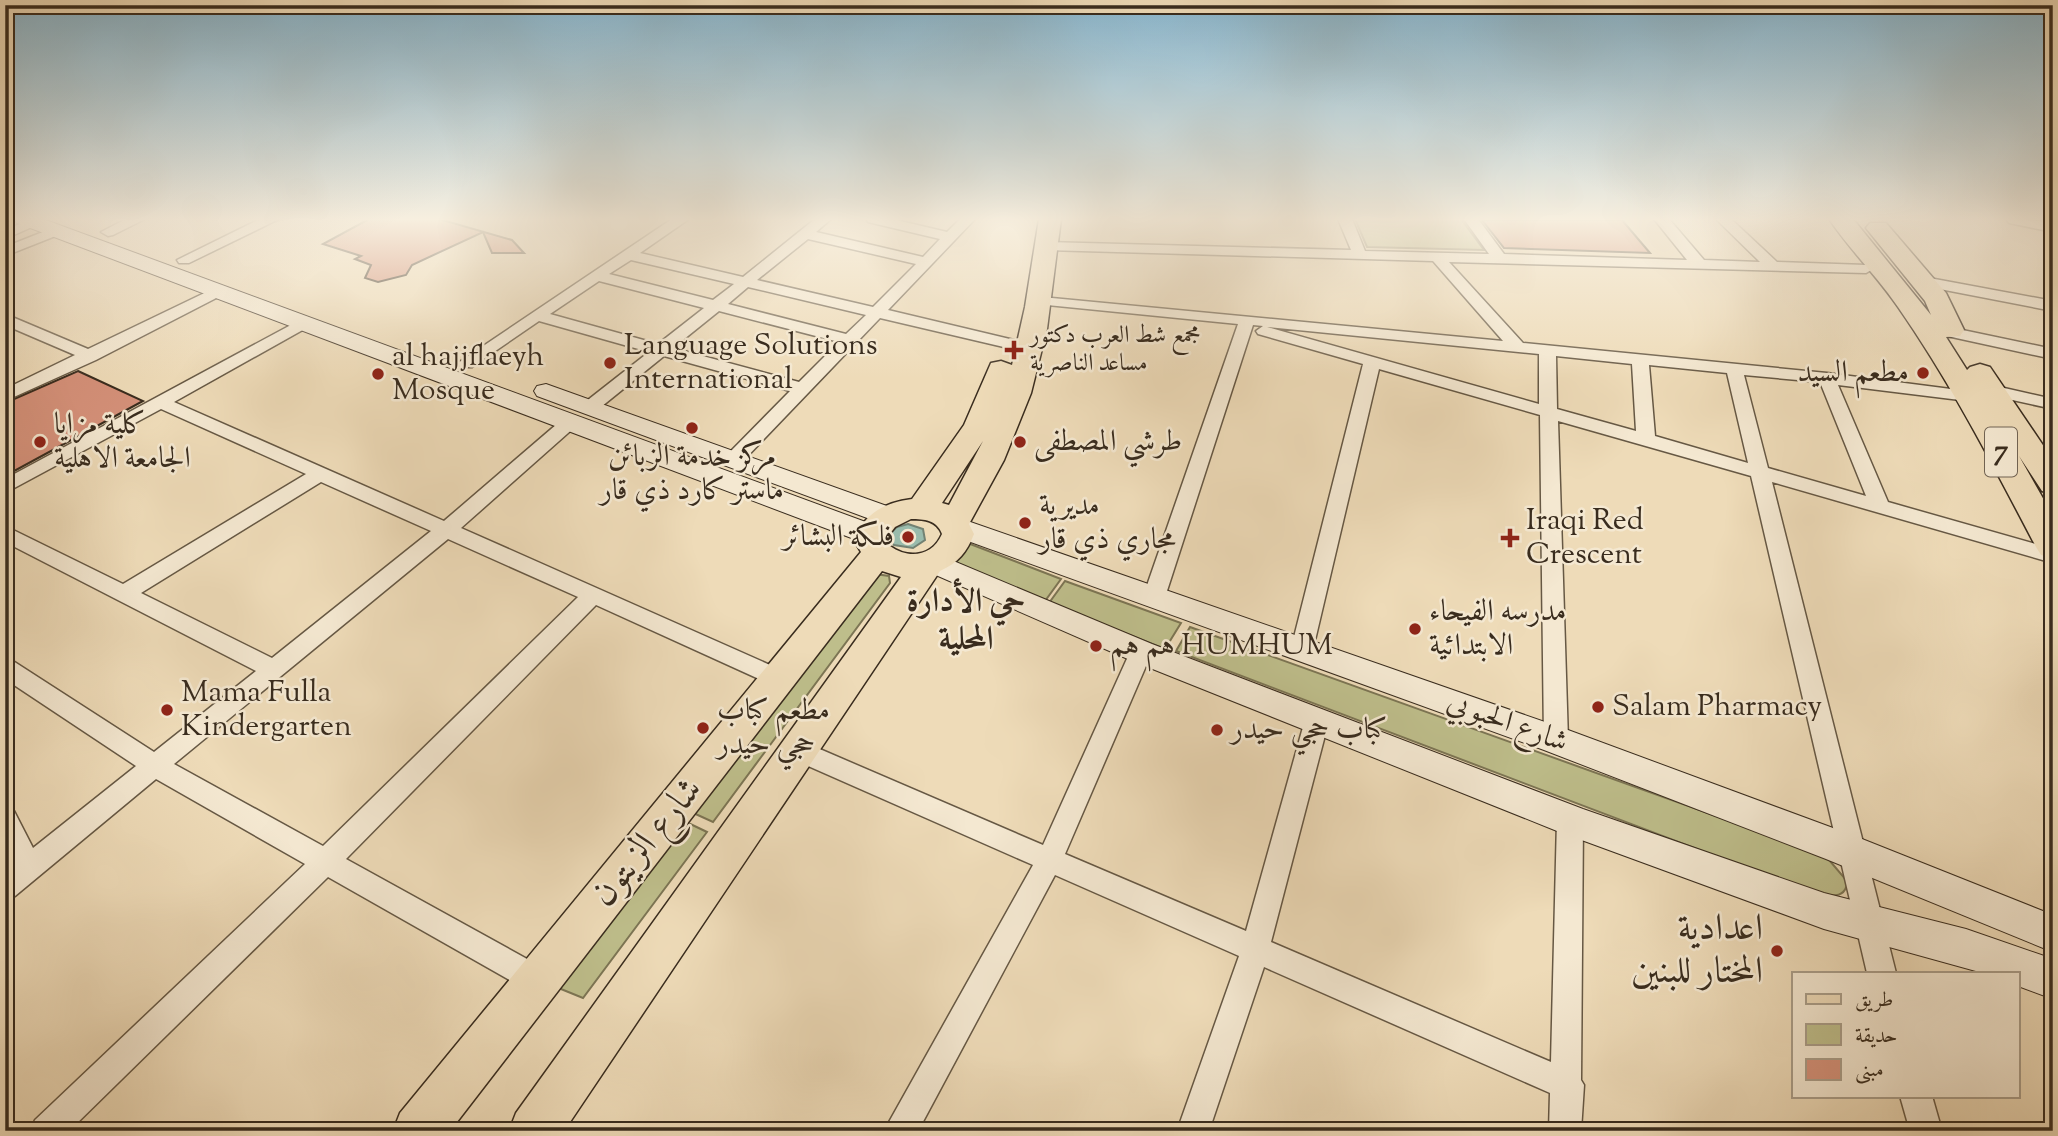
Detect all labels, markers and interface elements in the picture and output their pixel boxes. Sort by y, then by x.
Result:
place label: مجمع شط العرب دكتور مساعد الناصرية [1028,319,1201,381]
place label: Language Solutions International [624,325,878,402]
place label: al hajjflaeyh Mosque [392,336,544,413]
marker: مجمع شط العرب دكتور مساعد الناصرية [1004,340,1024,360]
place label: مطعم السيد [1798,352,1909,399]
marker: Language Solutions International [602,355,618,371]
marker: مطعم السيد [1915,365,1931,381]
marker: al hajjflaeyh Mosque [370,366,386,382]
place label: كلية مزايا الجامعة الاهلية [54,404,191,481]
marker: مركز خدمة الزبائن ماستر كارد ذي قار [684,420,700,436]
place label: طرشي المصطفى [1034,421,1182,468]
road number: 7 [1985,428,2017,476]
marker: كلية مزايا الجامعة الاهلية [32,434,48,450]
marker: طرشي المصطفى [1012,434,1028,450]
place label: مركز خدمة الزبائن ماستر كارد ذي قار [597,436,784,513]
place label: مديرية مجاري ذي قار [1036,485,1176,562]
place label: Iraqi Red Crescent [1526,500,1644,577]
marker: مديرية مجاري ذي قار [1017,515,1033,531]
place label: فلكة البشائر [780,516,894,559]
marker: Iraqi Red Crescent [1500,528,1520,548]
marker: فلكة البشائر [900,529,916,545]
district label: حي الأدارة المحلية [907,577,1025,665]
place label: مدرسه الفيحاء الابتدائية [1429,591,1566,668]
marker: مدرسه الفيحاء الابتدائية [1407,621,1423,637]
place label: هم هم HUMHUM [1110,625,1333,672]
marker: هم هم HUMHUM [1088,638,1104,654]
place label: Mama Fulla Kindergarten [181,672,352,749]
street label: شارع الحبوبي [1440,681,1574,766]
place label: Salam Pharmacy [1612,686,1822,729]
place label: مطعم كباب حجي حيدر [714,690,830,771]
marker: Salam Pharmacy [1590,699,1606,715]
marker: Mama Fulla Kindergarten [159,702,175,718]
place label: كباب حجي حيدر [1228,709,1387,756]
marker: مطعم كباب حجي حيدر [695,720,711,736]
marker: كباب حجي حيدر [1209,722,1225,738]
street label: شارع الزيتون [579,767,717,919]
place label: اعدادية المختار للبنين [1631,903,1763,1000]
marker: اعدادية المختار للبنين [1769,943,1785,959]
legend [1792,972,2020,1098]
text: طريق [1855,986,1893,1016]
text: حديقة [1855,1022,1898,1052]
text: مبنى [1855,1056,1884,1086]

